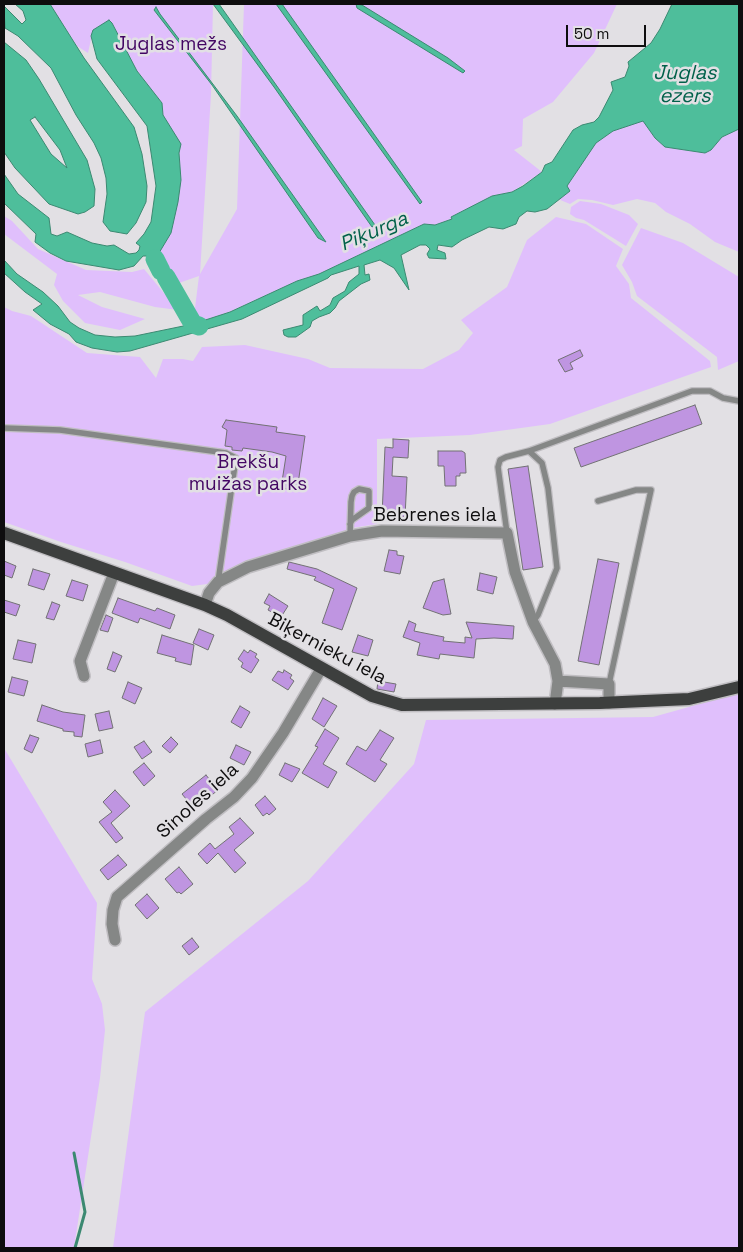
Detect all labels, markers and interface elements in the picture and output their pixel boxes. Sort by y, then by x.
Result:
scale bar [568,15,648,47]
text: 50 m [574,24,609,43]
park label: Juglas mežs [115,34,227,56]
water label: Juglas ezers [653,62,717,109]
water label: Piķurga [336,207,412,257]
park label: Brekšu muižas parks [189,452,307,496]
street label: Bebrenes iela [373,505,497,527]
street label: Biķernieku iela [264,608,390,690]
street label: Sinoles iela [152,758,244,844]

